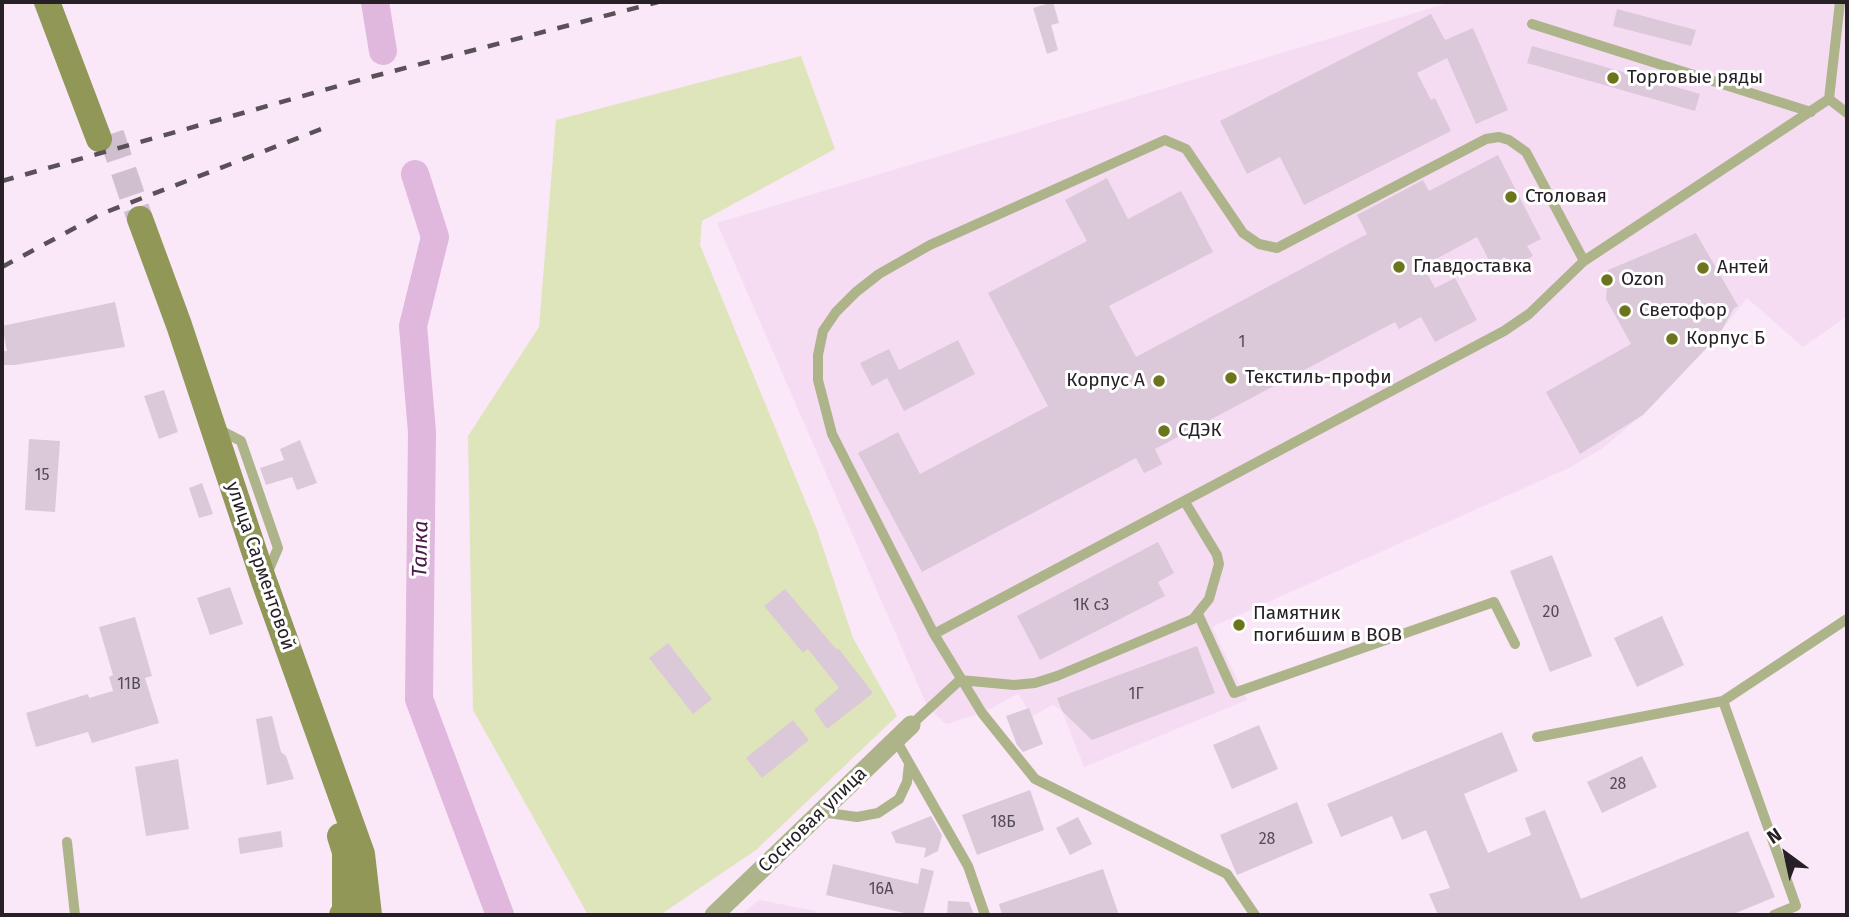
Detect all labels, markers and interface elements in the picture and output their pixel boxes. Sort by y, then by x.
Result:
place label: Торговые ряды [1627,67,1763,89]
marker: Торговые ряды [1605,70,1621,86]
place label: Столовая [1525,186,1607,208]
marker: Столовая [1503,189,1519,205]
place label: Главдоставка [1413,256,1532,278]
place label: Антей [1717,257,1769,279]
marker: Главдоставка [1391,259,1407,275]
marker: Антей [1695,260,1711,276]
place label: Ozon [1621,269,1664,291]
marker: Ozon [1599,272,1615,288]
place label: Светофор [1639,300,1727,322]
marker: Светофор [1617,303,1633,319]
place label: Корпус Б [1686,328,1765,350]
marker: Корпус Б [1664,331,1680,347]
house number: 1 [1239,333,1245,353]
place label: Текстиль-профи [1245,367,1392,389]
place label: Корпус А [1066,370,1145,392]
marker: Текстиль-профи [1223,370,1239,386]
marker: Корпус А [1151,373,1167,389]
place label: СДЭК [1178,420,1222,442]
marker: СДЭК [1156,423,1172,439]
house number: 15 [35,466,49,486]
street label: улица Сарментовой [220,479,300,653]
water label: Талка [408,521,434,577]
house number: 1К с3 [1073,596,1109,616]
place label: Памятник погибшим в ВОВ [1253,603,1402,647]
house number: 20 [1543,603,1559,623]
marker: Памятник погибшим в ВОВ [1231,617,1247,633]
house number: 11В [117,675,141,695]
house number: 1Г [1128,685,1144,705]
street label: Сосновая улица [754,762,872,878]
house number: 28 [1610,775,1626,795]
house number: 18Б [990,813,1016,833]
north arrow [1751,819,1821,889]
text: N [1763,823,1786,849]
house number: 28 [1259,830,1275,850]
house number: 16А [869,880,893,900]

